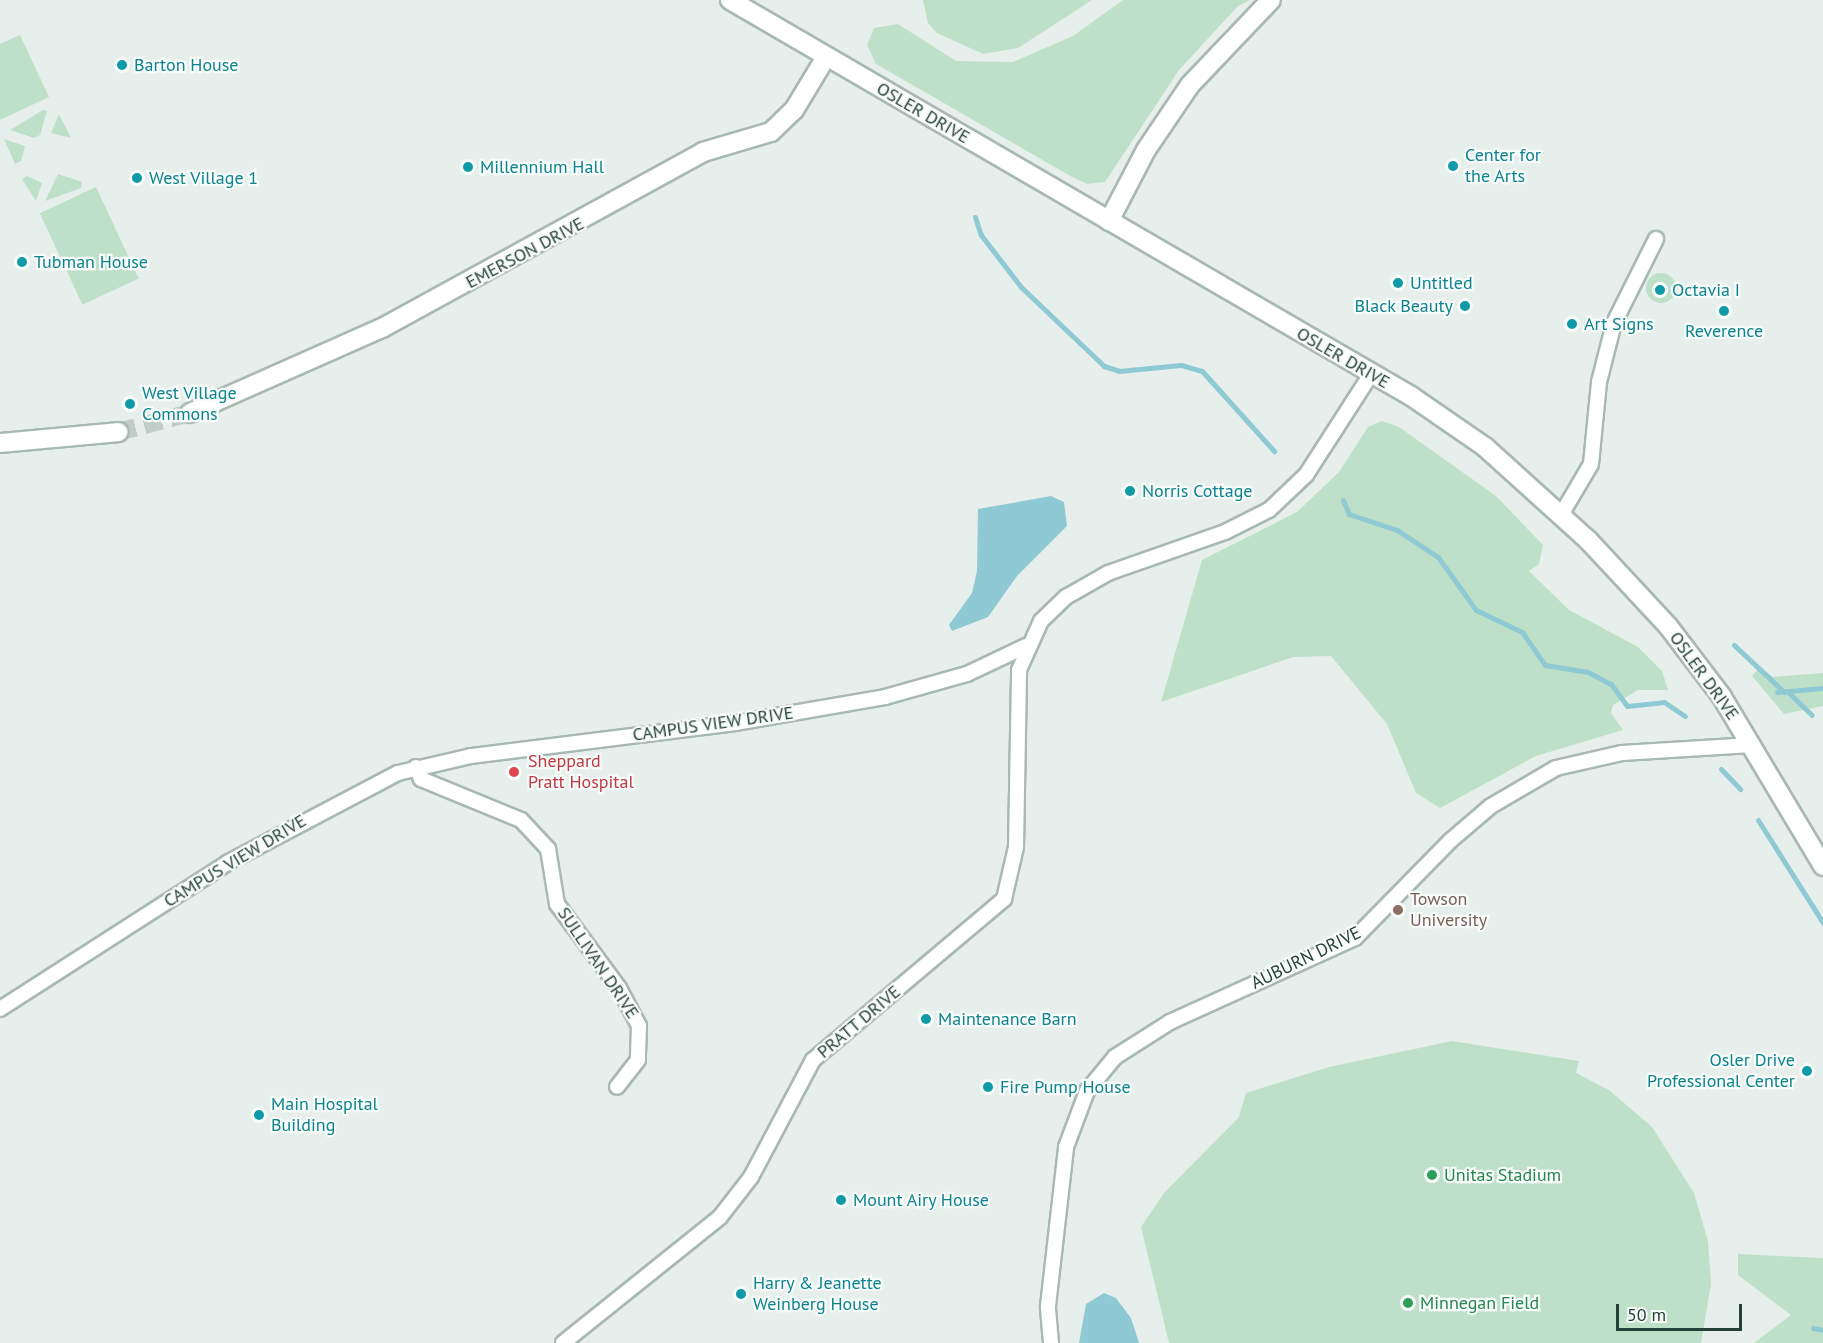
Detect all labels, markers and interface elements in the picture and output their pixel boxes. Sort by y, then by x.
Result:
place label: Barton House [134,54,238,76]
marker: Barton House [115,58,129,72]
street label: OSLER DRIVE [873,78,973,148]
place label: Center for the Arts [1465,145,1541,188]
place label: Millennium Hall [480,156,604,178]
marker: Center for the Arts [1446,159,1460,173]
marker: Millennium Hall [461,160,475,174]
place label: West Village 1 [149,167,259,189]
marker: West Village 1 [130,171,144,185]
street label: EMERSON DRIVE [462,213,588,293]
place label: Tubman House [34,251,148,273]
marker: Tubman House [15,255,29,269]
place label: Untitled [1410,272,1473,294]
marker: Untitled [1391,276,1405,290]
place label: Octavia I [1672,279,1740,301]
marker: Octavia I [1653,283,1667,297]
place label: Black Beauty [1354,295,1453,317]
marker: Black Beauty [1458,299,1472,313]
marker: Reverence [1717,304,1731,318]
place label: Art Signs [1584,313,1654,335]
marker: Art Signs [1565,317,1579,331]
place label: Reverence [1685,320,1763,342]
street label: OSLER DRIVE [1293,323,1393,393]
place label: West Village Commons [142,383,237,426]
marker: West Village Commons [123,397,137,411]
place label: Norris Cottage [1142,480,1252,502]
marker: Norris Cottage [1123,484,1137,498]
street label: OSLER DRIVE [1665,628,1743,724]
street label: CAMPUS VIEW DRIVE [631,702,795,746]
place label: Sheppard Pratt Hospital [528,751,634,794]
marker: Sheppard Pratt Hospital [505,763,523,781]
street label: CAMPUS VIEW DRIVE [160,810,310,912]
place label: Towson University [1410,889,1487,932]
street label: SULLIVAN DRIVE [553,903,643,1023]
marker: Towson University [1391,903,1405,917]
street label: AUBURN DRIVE [1247,922,1365,994]
street label: PRATT DRIVE [813,981,905,1063]
place label: Maintenance Barn [938,1008,1077,1030]
marker: Maintenance Barn [919,1012,933,1026]
place label: Osler Drive Professional Center [1647,1050,1795,1092]
marker: Osler Drive Professional Center [1800,1064,1814,1078]
place label: Fire Pump House [1000,1076,1131,1098]
marker: Fire Pump House [981,1080,995,1094]
place label: Main Hospital Building [271,1094,378,1136]
marker: Main Hospital Building [252,1108,266,1122]
place label: Unitas Stadium [1444,1164,1561,1186]
marker: Unitas Stadium [1425,1168,1439,1182]
place label: Mount Airy House [853,1189,990,1211]
marker: Mount Airy House [834,1193,848,1207]
place label: Harry & Jeanette Weinberg House [753,1273,882,1316]
marker: Harry & Jeanette Weinberg House [734,1287,748,1301]
place label: Minnegan Field [1420,1292,1539,1314]
scale bar [1619,1292,1745,1330]
marker: Minnegan Field [1401,1296,1415,1310]
text: 50 m [1627,1303,1666,1326]

